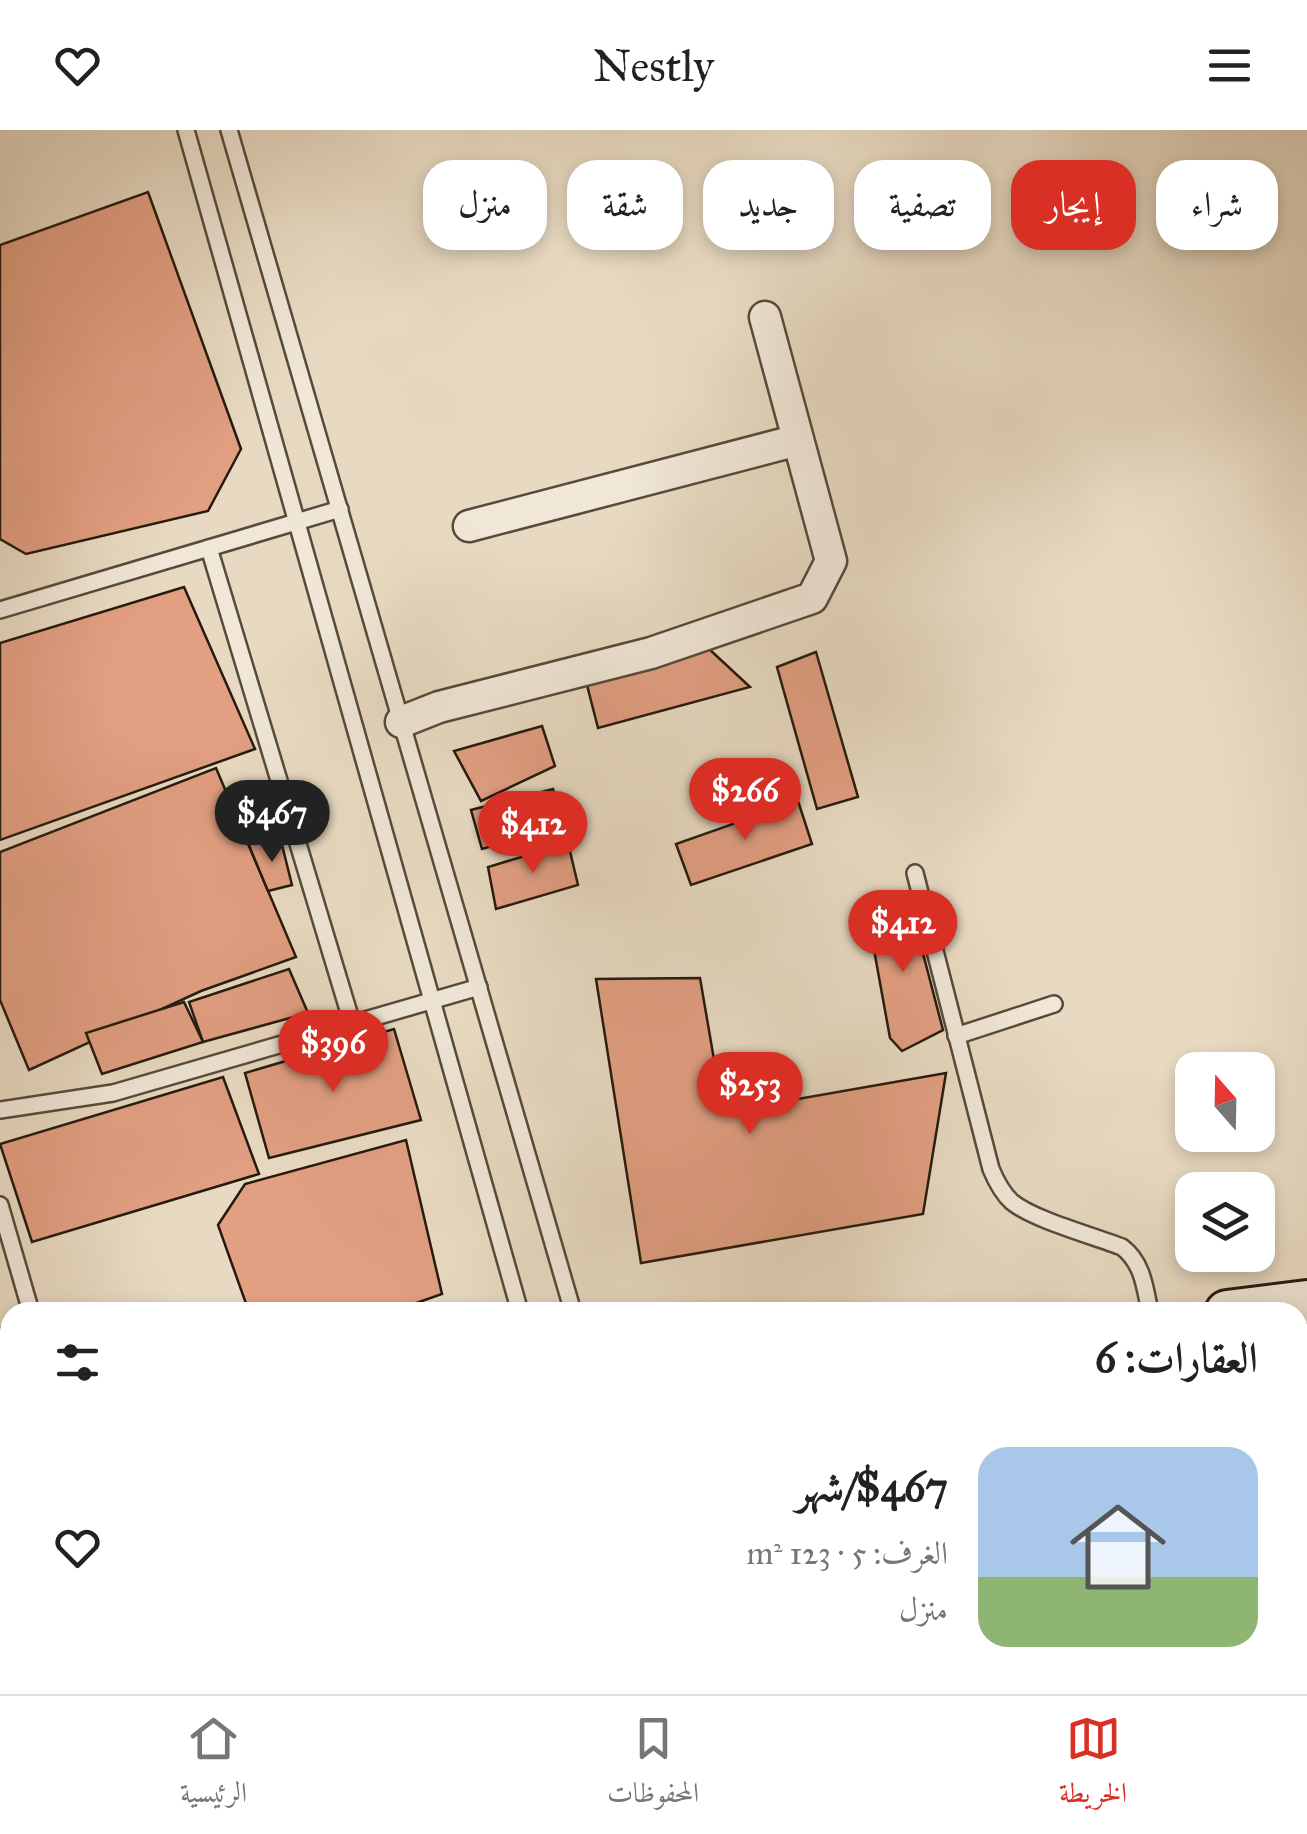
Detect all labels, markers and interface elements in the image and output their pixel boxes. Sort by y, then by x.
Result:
icon: heart [50,38,105,93]
text: Nestly [593,38,714,93]
icon: menu [1202,38,1257,93]
chip: منزل [423,160,547,250]
chip: شقة [567,160,683,250]
chip: جديد [703,160,834,250]
chip: تصفية [854,160,991,250]
chip: إيجار [1011,160,1136,250]
chip: شراء [1156,160,1278,250]
pin: $266 [686,758,804,843]
text: $266 [711,771,779,810]
pin: $467 [213,780,331,865]
pin: $412 [474,791,592,876]
text: $467 [237,793,307,832]
text: $412 [500,804,566,843]
pin: $412 [844,890,962,975]
text: $412 [870,903,936,942]
pin: $396 [274,1010,392,1095]
text: $396 [300,1023,366,1062]
pin: $253 [691,1052,809,1137]
north arrow [1175,1052,1275,1152]
map controls [1175,1052,1275,1272]
text: $253 [719,1065,781,1104]
button: layers [1175,1172,1275,1272]
text: العقارات: 6 [1095,1332,1258,1384]
icon: filters [50,1335,105,1390]
text: $467/شهر [796,1461,948,1513]
icon: home [1058,1487,1178,1607]
icon: heart [50,1520,105,1575]
text: الغرف: 5 · 123 m² [746,1534,948,1573]
text: منزل [899,1590,948,1629]
tab: الرئيسية [180,1711,247,1820]
tab: المحفوظات [607,1711,699,1820]
tab: الخريطة [1059,1711,1127,1820]

